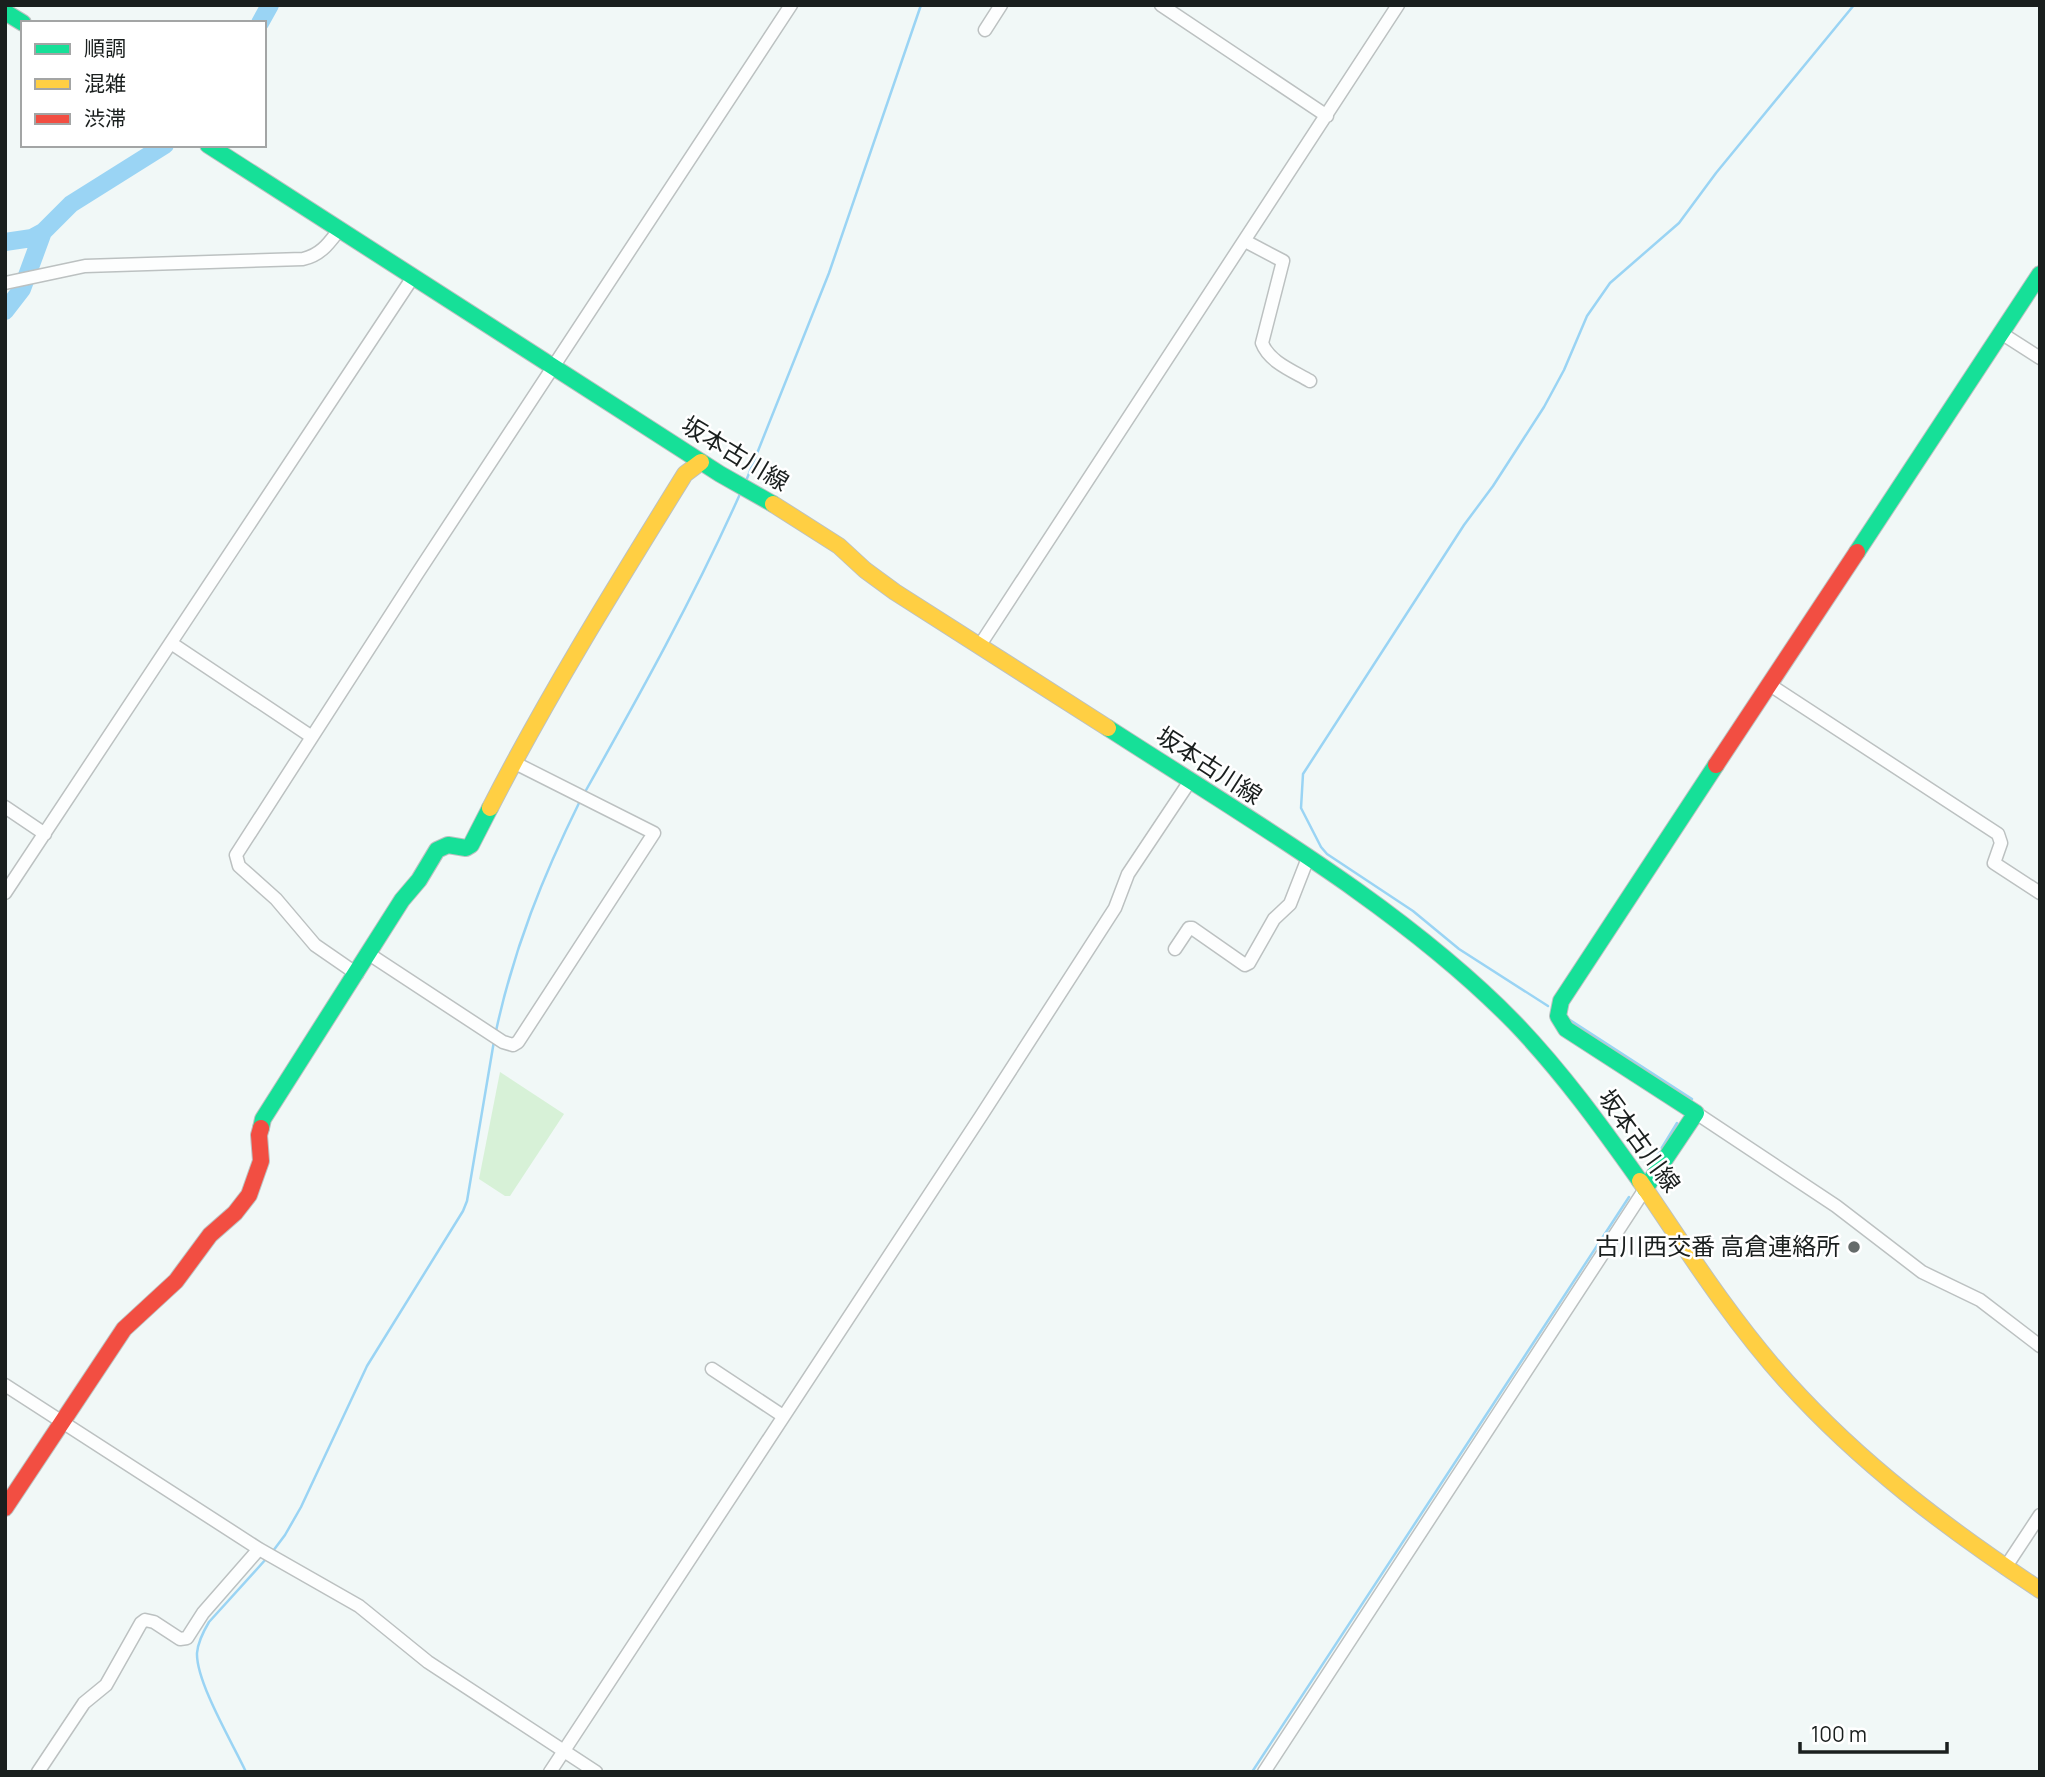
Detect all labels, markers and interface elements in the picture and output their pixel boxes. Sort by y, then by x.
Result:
legend [21,21,266,147]
text: 順調 [84,34,126,62]
text: 混雑 [84,69,126,97]
text: 渋滞 [84,104,126,132]
street label: 坂本古川線 [676,408,796,498]
street label: 坂本古川線 [1151,718,1269,811]
street label: 坂本古川線 [1592,1082,1689,1198]
place label: 古川西交番 高倉連絡所 [1595,1229,1840,1262]
marker: 古川西交番 高倉連絡所 [1846,1239,1862,1255]
scale bar [1800,1710,1947,1754]
text: 100 m [1811,1720,1867,1748]

